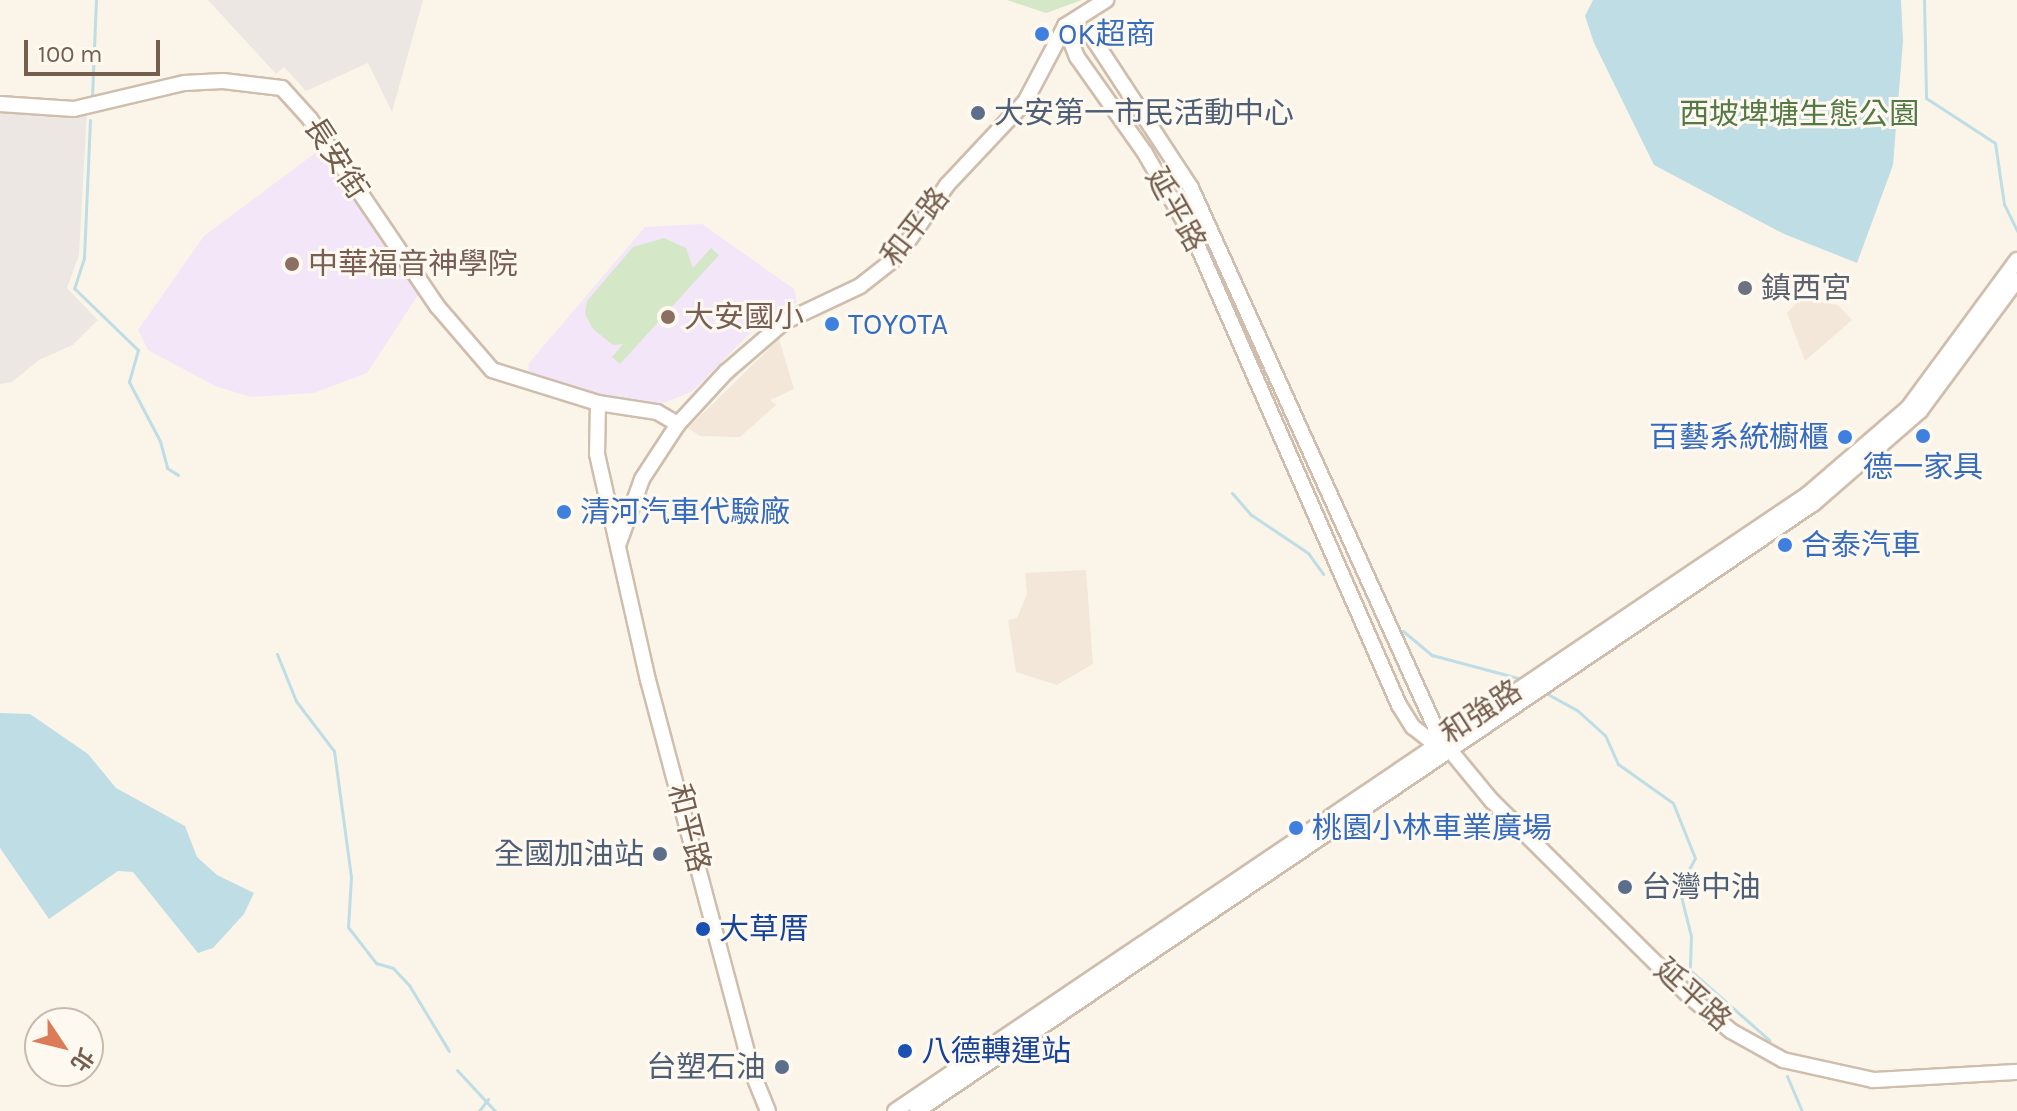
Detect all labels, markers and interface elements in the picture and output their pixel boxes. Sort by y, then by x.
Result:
place label: OK超商 [1058,16,1156,52]
scale bar [28,24,164,74]
marker: OK超商 [1033,25,1051,43]
text: 100 m [38,40,103,68]
place label: 大安第一市民活動中心 [994,95,1294,131]
park label: 西坡埤塘生態公園 [1679,96,1919,132]
marker: 大安第一市民活動中心 [969,104,987,122]
street label: 長安街 [296,110,376,206]
street label: 延平路 [1138,162,1214,258]
street label: 和平路 [873,180,957,274]
place label: 中華福音神學院 [308,246,518,282]
marker: 中華福音神學院 [283,255,301,273]
place label: 鎮西宮 [1761,270,1851,306]
marker: 鎮西宮 [1736,279,1754,297]
place label: 大安國小 [684,299,804,335]
place label: TOYOTA [848,306,948,342]
marker: 大安國小 [659,308,677,326]
marker: TOYOTA [823,315,841,333]
place label: 百藝系統櫥櫃 [1649,419,1829,455]
marker: 德一家具 [1914,427,1932,445]
marker: 百藝系統櫥櫃 [1836,428,1854,446]
place label: 德一家具 [1863,449,1983,485]
place label: 清河汽車代驗廠 [580,494,790,530]
marker: 清河汽車代驗廠 [555,503,573,521]
place label: 合泰汽車 [1801,527,1921,563]
marker: 合泰汽車 [1776,536,1794,554]
street label: 和強路 [1433,672,1529,752]
street label: 和平路 [661,780,717,876]
place label: 桃園小林車業廣場 [1312,810,1552,846]
marker: 桃園小林車業廣場 [1287,819,1305,837]
place label: 全國加油站 [494,836,644,872]
marker: 全國加油站 [651,845,669,863]
place label: 台灣中油 [1641,869,1761,905]
marker: 台灣中油 [1616,878,1634,896]
place label: 大草厝 [719,911,809,947]
marker: 大草厝 [694,920,712,938]
street label: 延平路 [1648,952,1738,1038]
north arrow [24,1007,104,1087]
place label: 八德轉運站 [921,1033,1071,1069]
marker: 八德轉運站 [896,1042,914,1060]
text: 北 [65,1043,99,1076]
place label: 台塑石油 [646,1049,766,1085]
marker: 台塑石油 [773,1058,791,1076]

